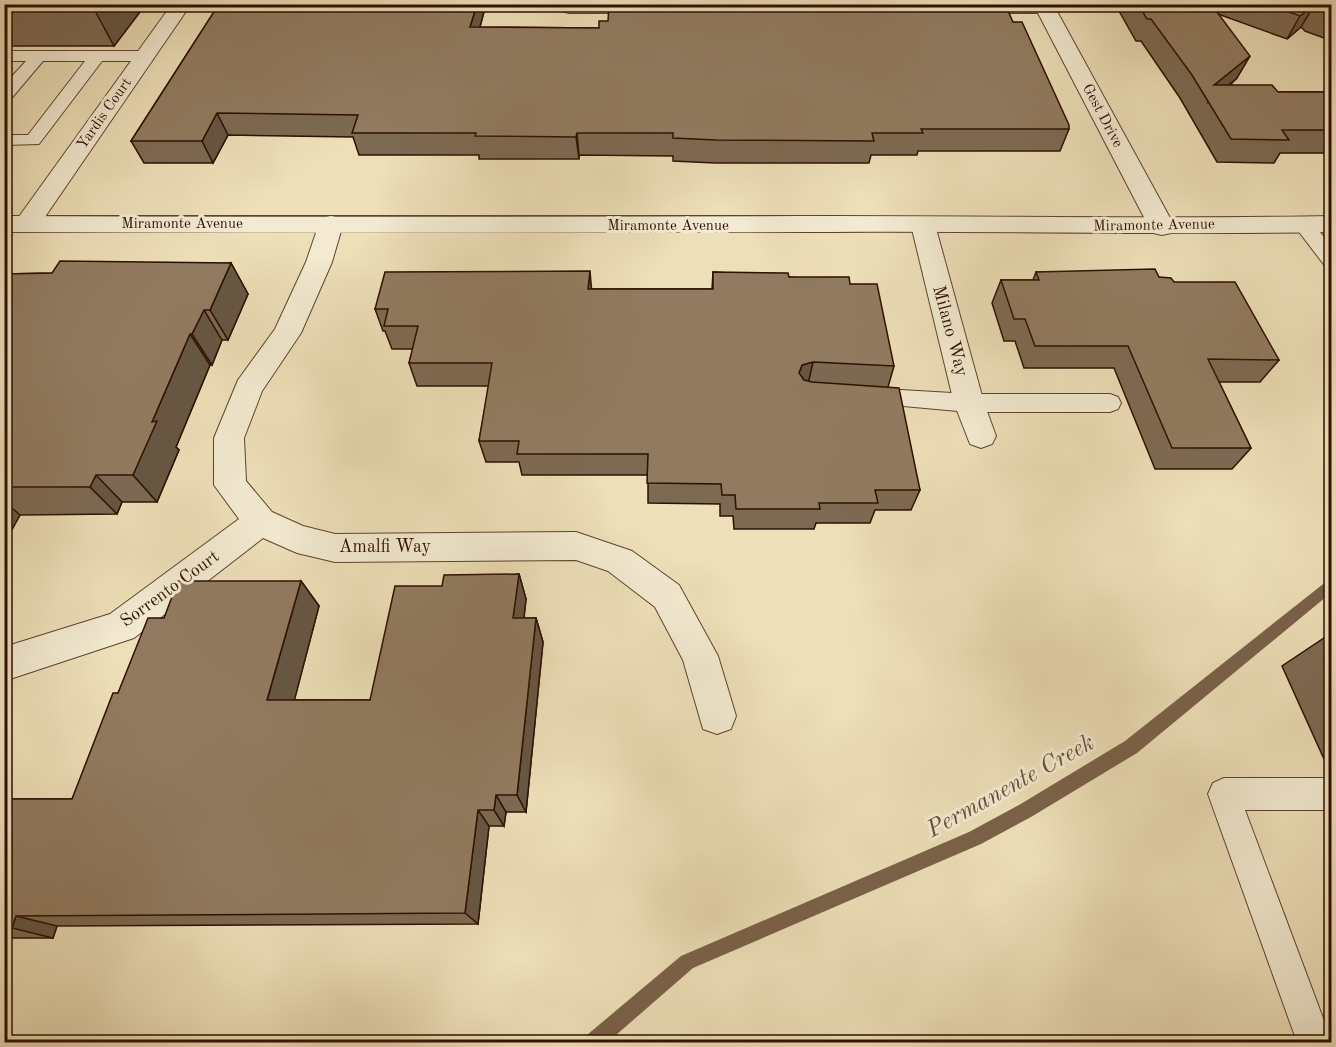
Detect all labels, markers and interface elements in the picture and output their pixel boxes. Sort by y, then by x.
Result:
street label: Yardis Court [75,76,135,152]
street label: Gest Drive [1079,82,1125,150]
street label: Miramonte Avenue [121,217,243,232]
street label: Miramonte Avenue [1093,217,1215,235]
street label: Miramonte Avenue [607,219,729,234]
street label: Milano Way [929,284,971,379]
street label: Amalfi Way [339,538,432,556]
street label: Sorrento Court [117,547,223,631]
water label: Permanente Creek [922,731,1099,843]

